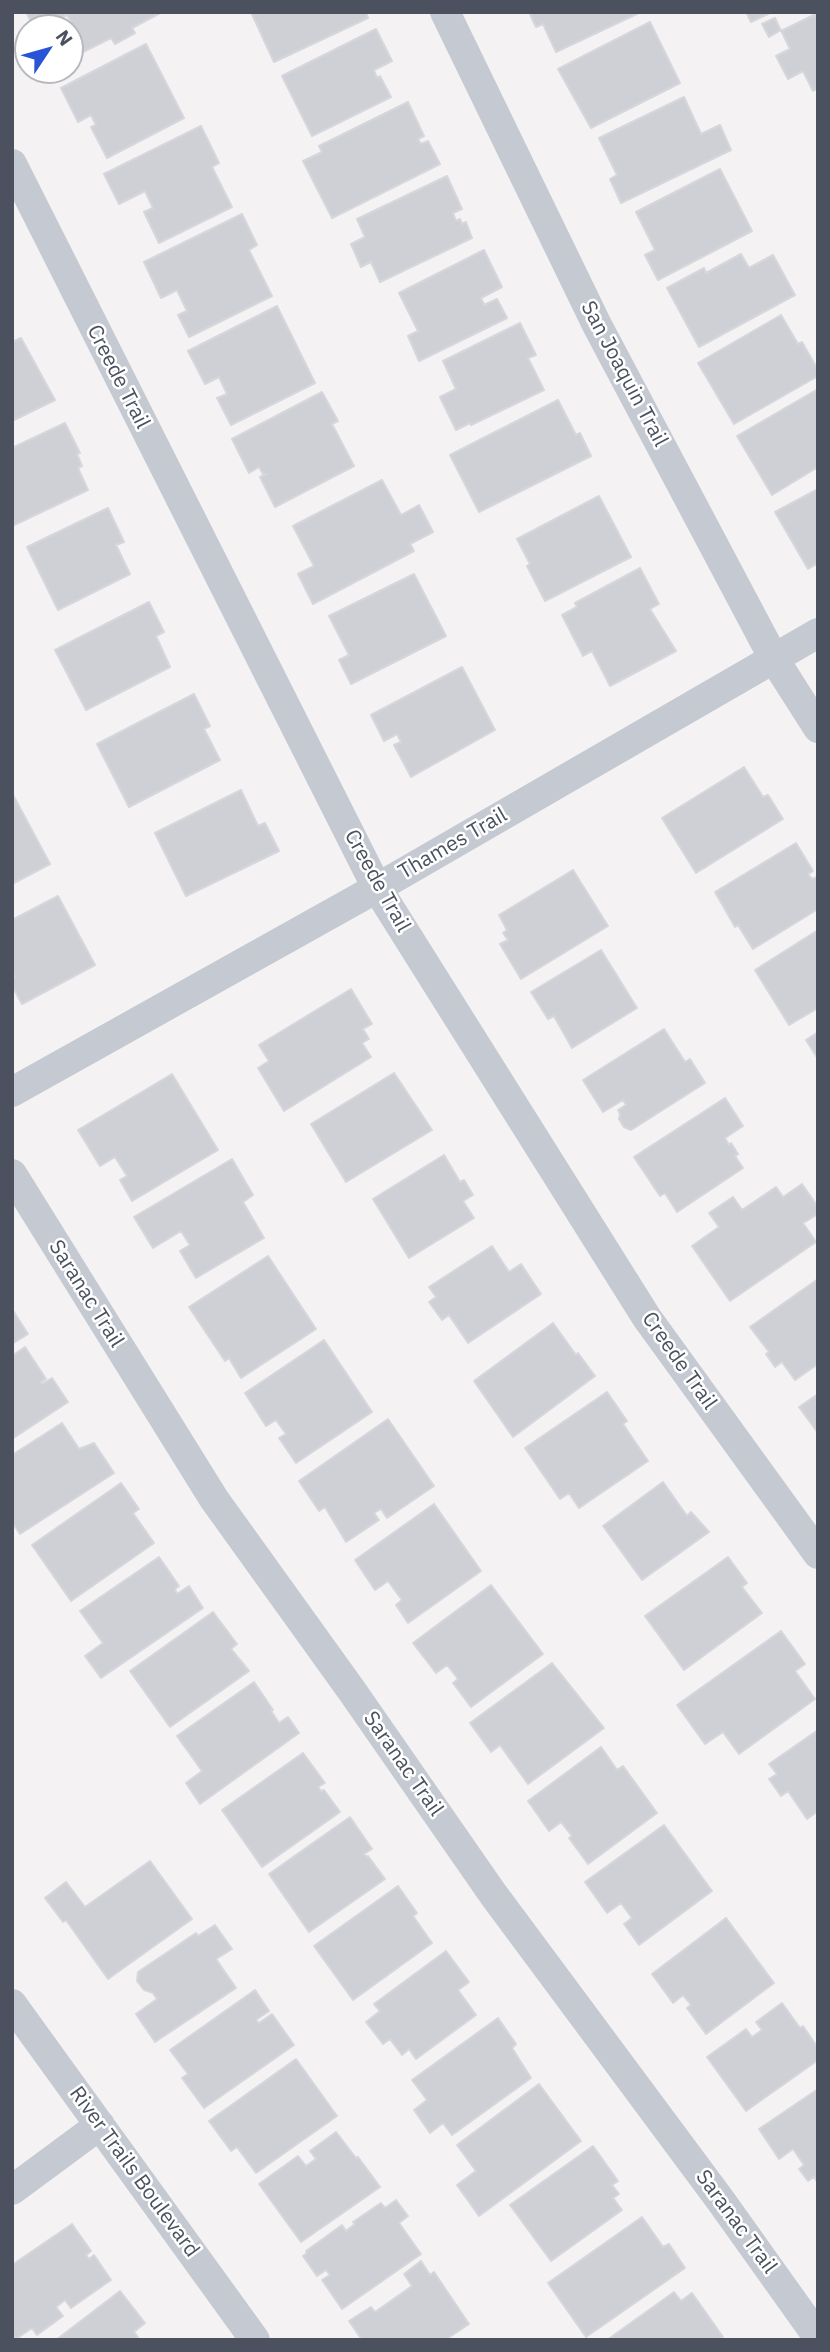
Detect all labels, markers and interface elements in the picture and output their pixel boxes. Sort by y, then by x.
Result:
north arrow [14,14,84,84]
text: N [51,25,78,50]
street label: San Joaquin Trail [575,297,673,451]
street label: Creede Trail [81,321,155,433]
street label: Thames Trail [394,803,512,885]
street label: Creede Trail [339,825,415,937]
street label: Saranac Trail [43,1236,129,1352]
street label: Creede Trail [636,1307,722,1415]
street label: Saranac Trail [358,1707,448,1821]
street label: River Trails Boulevard [64,2082,204,2262]
street label: Saranac Trail [690,2165,782,2279]

